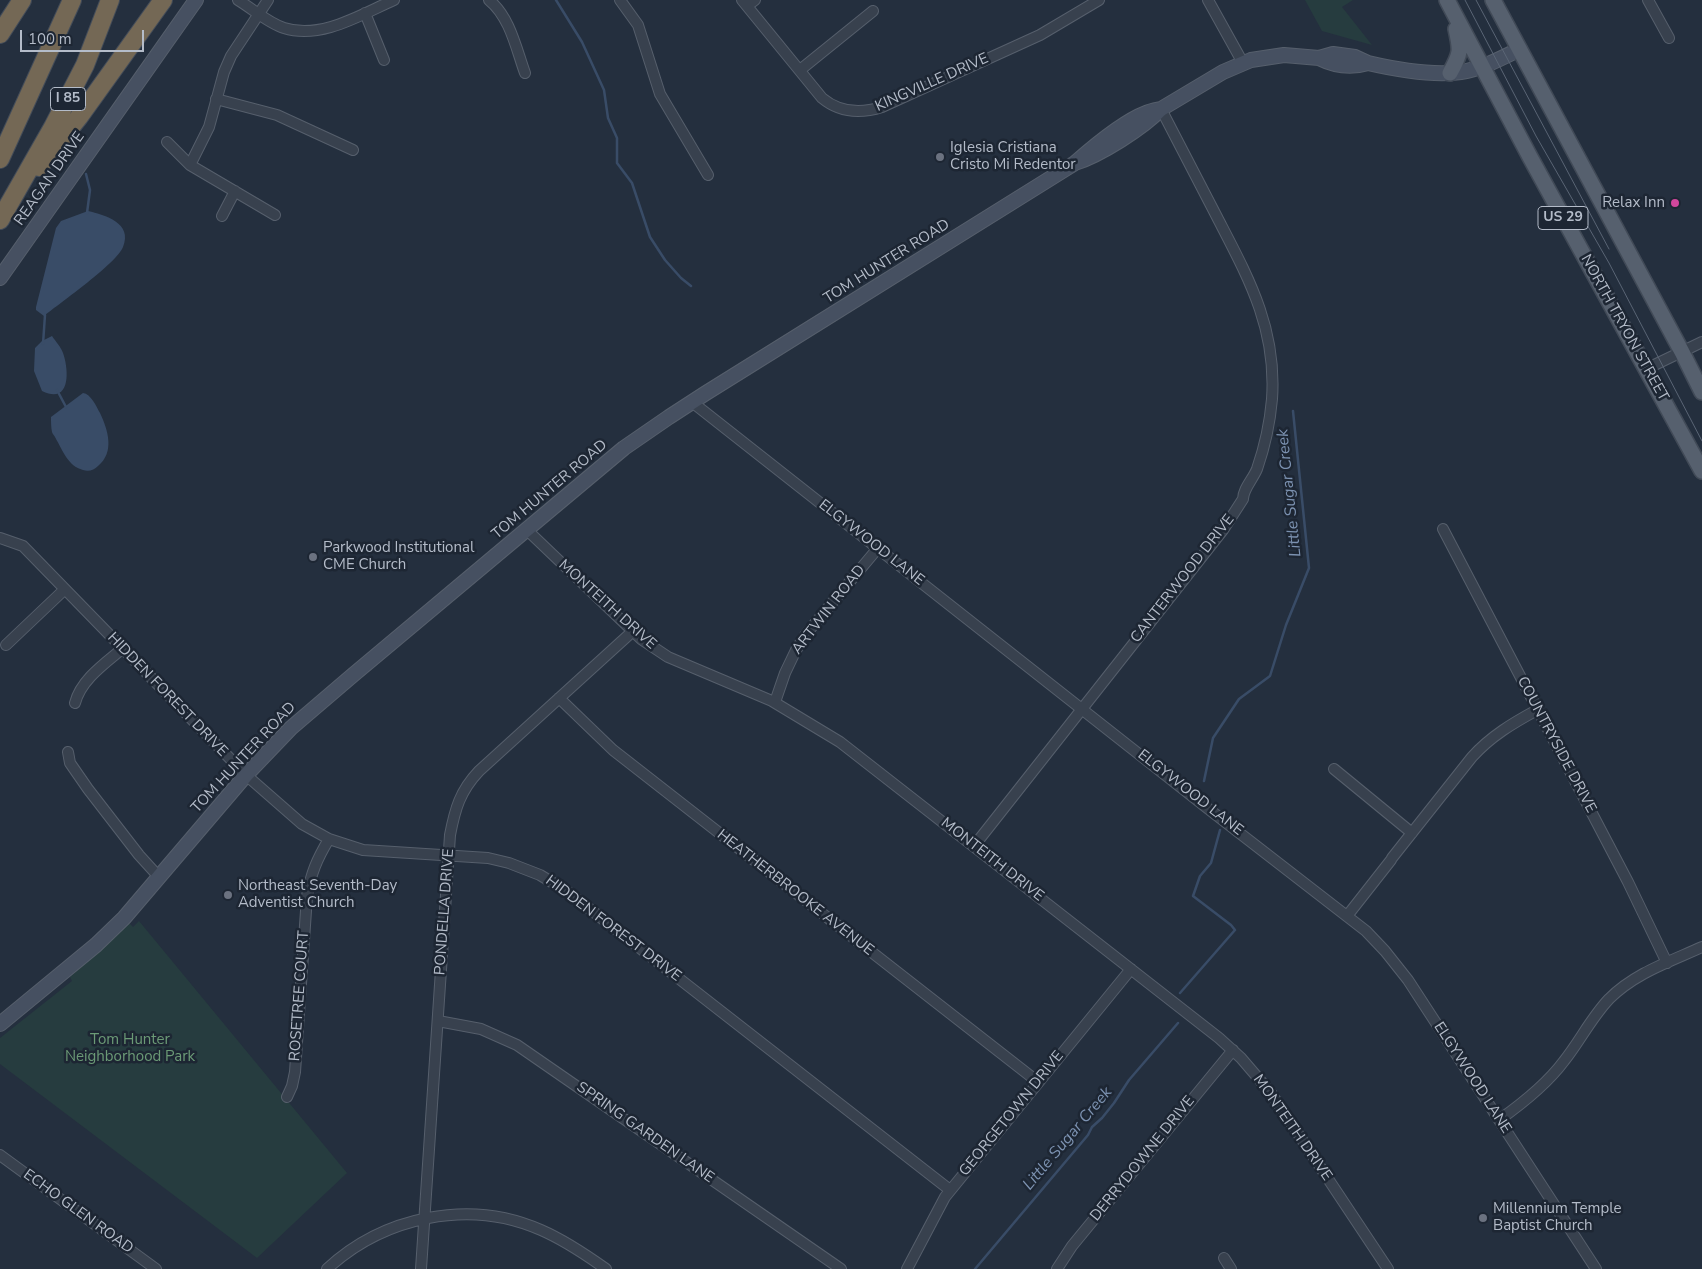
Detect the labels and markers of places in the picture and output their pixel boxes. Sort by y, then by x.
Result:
place label: Iglesia Cristiana Cristo Mi Redentor [950,139,1076,174]
marker: Iglesia Cristiana Cristo Mi Redentor [934,151,946,163]
place label: Relax Inn [1602,194,1665,212]
marker: Relax Inn [1669,197,1681,209]
place label: Parkwood Institutional CME Church [323,539,474,574]
marker: Parkwood Institutional CME Church [307,551,319,563]
place label: Northeast Seventh-Day Adventist Church [238,877,397,912]
marker: Northeast Seventh-Day Adventist Church [222,889,234,901]
place label: Millennium Temple Baptist Church [1493,1200,1622,1235]
marker: Millennium Temple Baptist Church [1477,1212,1489,1224]

